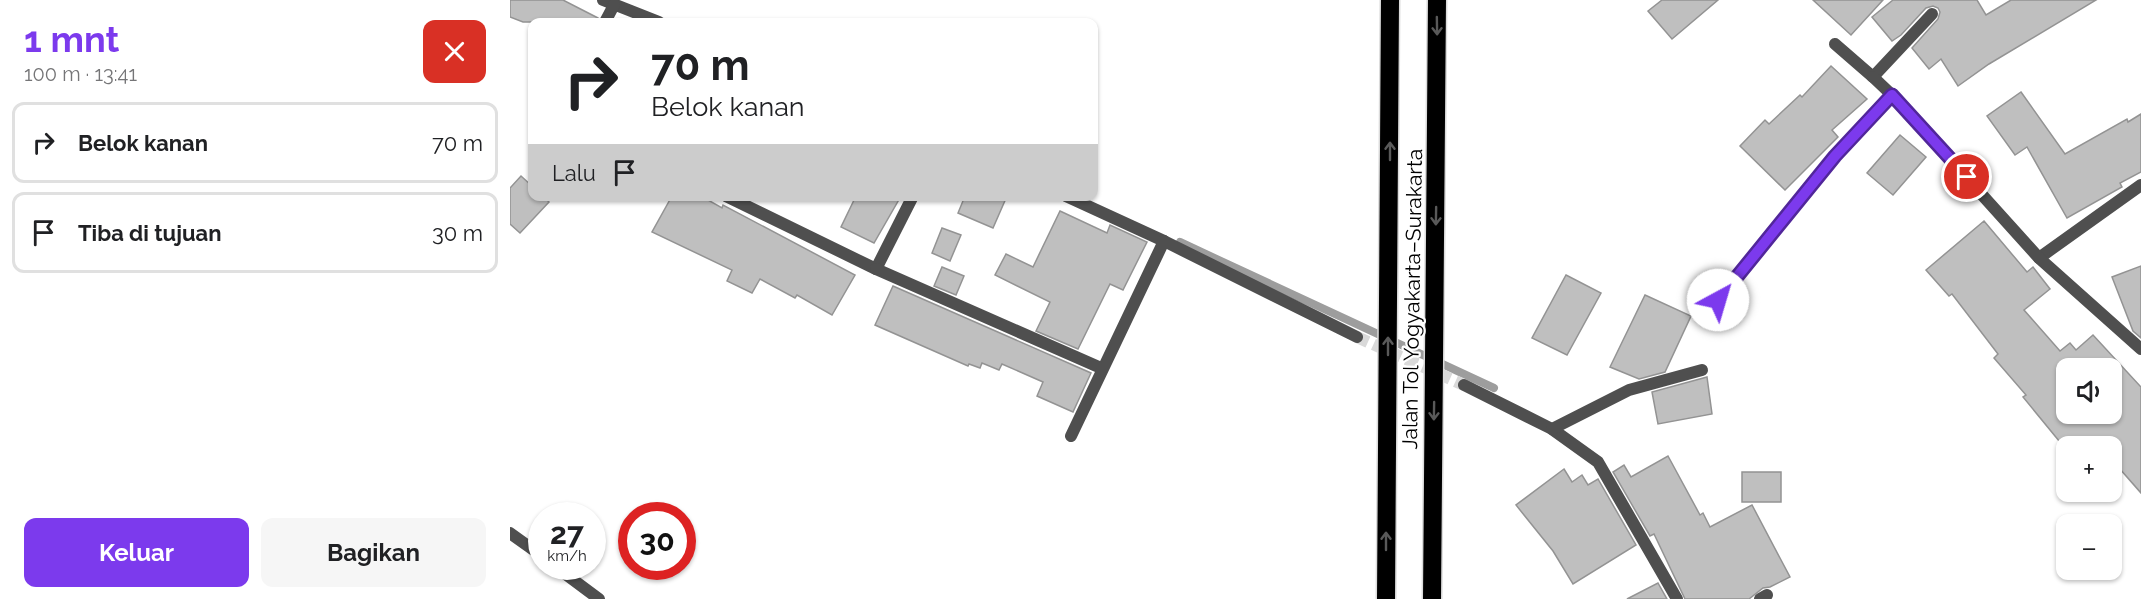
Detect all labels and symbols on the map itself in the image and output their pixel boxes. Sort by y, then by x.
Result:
one-way arrow [1431,16,1443,36]
one-way arrow [1384,141,1395,161]
street label: Jalan Tol Yogyakarta–Surakarta [1397,148,1427,450]
pin [1941,151,1992,202]
one-way arrow [1430,205,1442,225]
position arrow [1686,268,1750,332]
one-way arrow [1382,336,1394,356]
one-way arrow [1428,400,1440,420]
speed limit sign: 30 [618,502,696,580]
one-way arrow [1380,531,1392,551]

